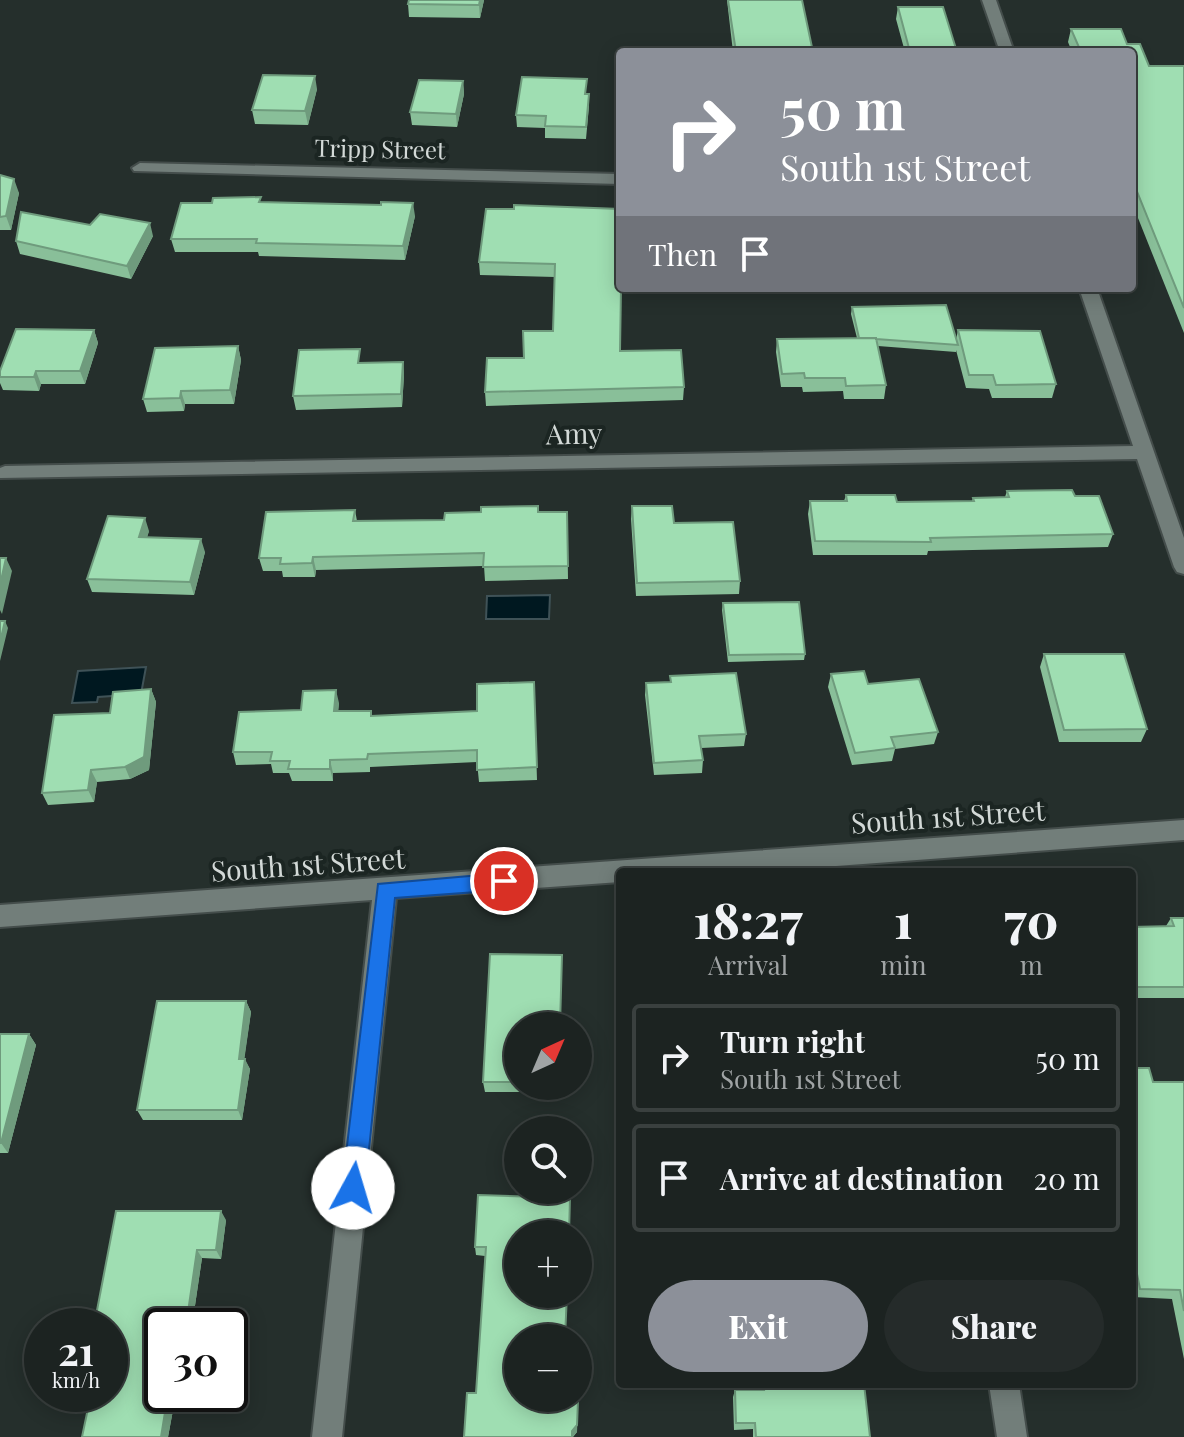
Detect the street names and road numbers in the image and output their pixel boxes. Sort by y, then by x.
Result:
street label: Tripp Street [314,131,446,165]
street label: Amy [544,414,602,452]
street label: South 1st Street [850,790,1047,841]
street label: South 1st Street [210,838,407,889]

